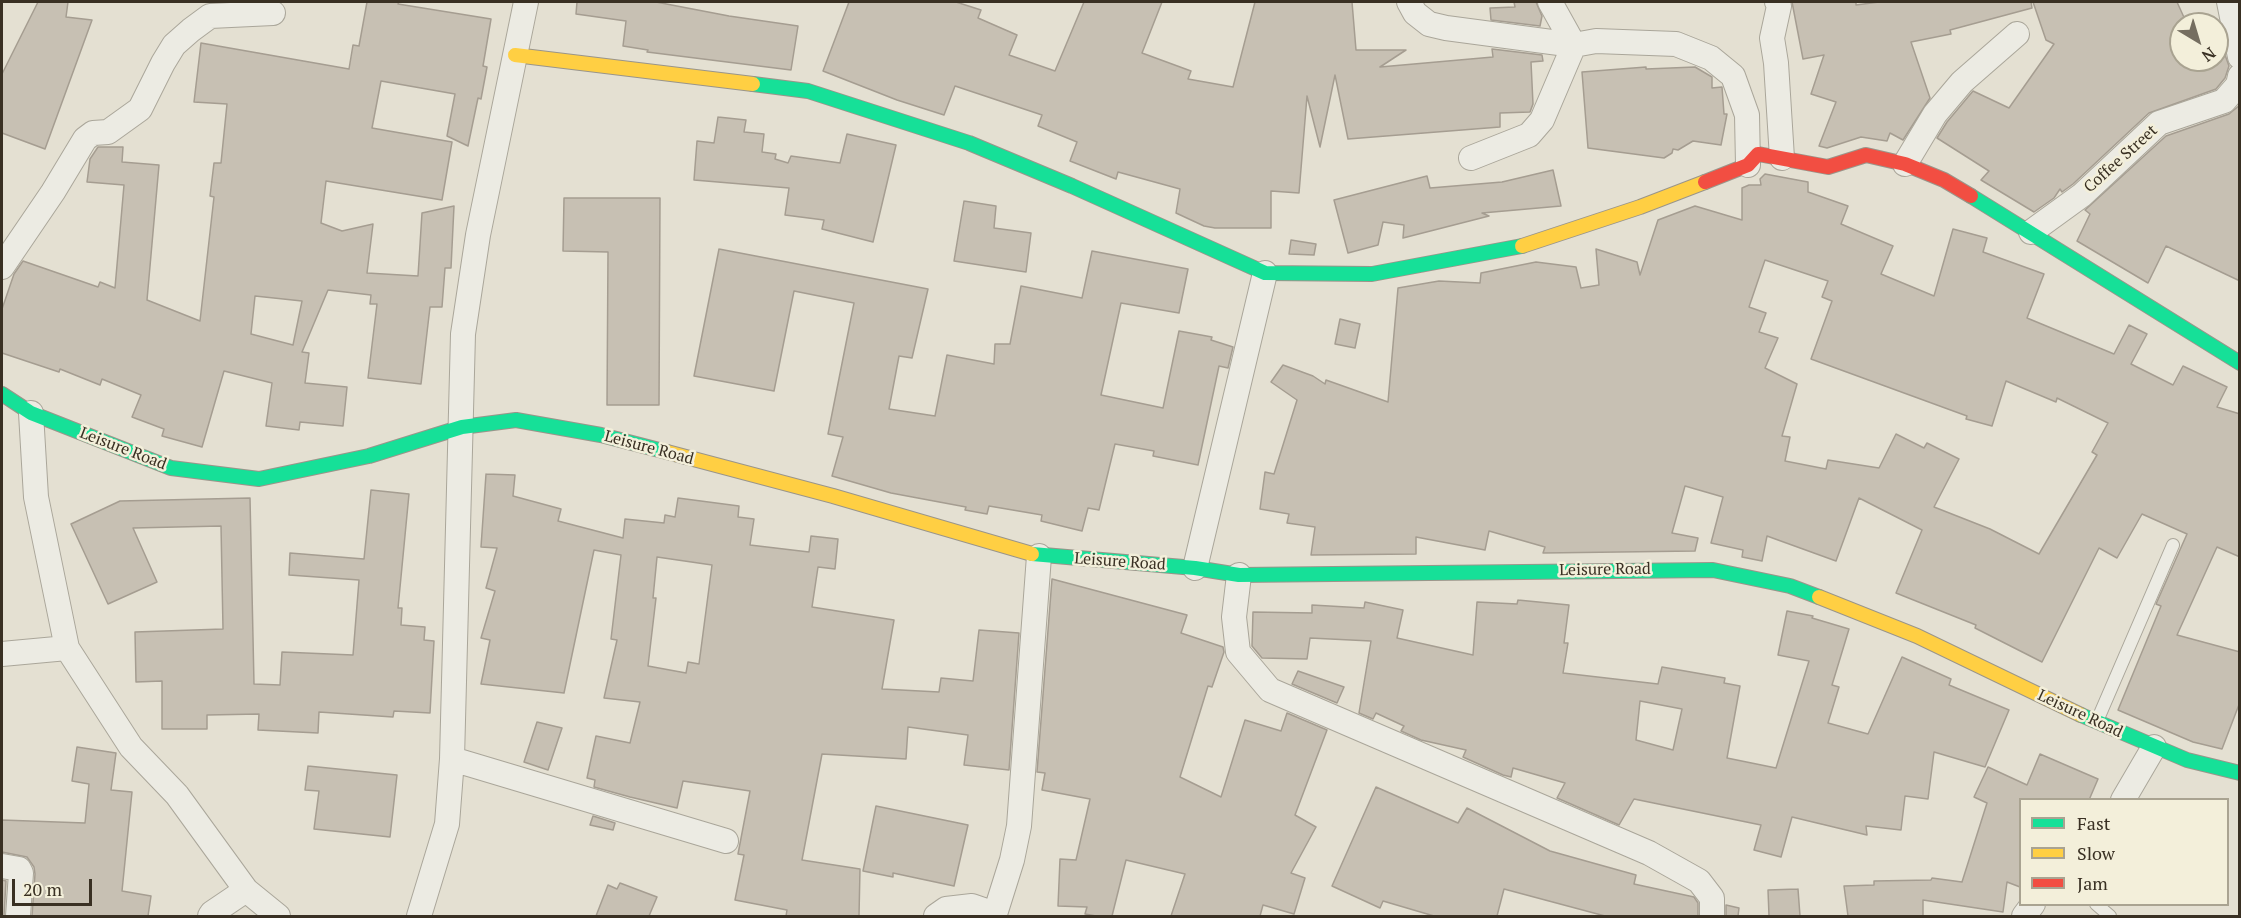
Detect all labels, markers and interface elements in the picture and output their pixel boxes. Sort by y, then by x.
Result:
north arrow [2169,12,2229,72]
text: N [2197,42,2220,67]
street label: Coffee Street [2080,121,2162,197]
street label: Leisure Road [77,424,169,474]
street label: Leisure Road [602,427,696,469]
street label: Leisure Road [1074,549,1166,575]
street label: Leisure Road [1559,560,1651,580]
street label: Leisure Road [2034,686,2126,742]
legend [2019,798,2229,906]
text: Fast [2077,811,2110,835]
text: Slow [2077,841,2115,865]
scale bar [15,867,94,905]
text: Jam [2077,871,2108,895]
text: 20 m [23,877,62,901]

